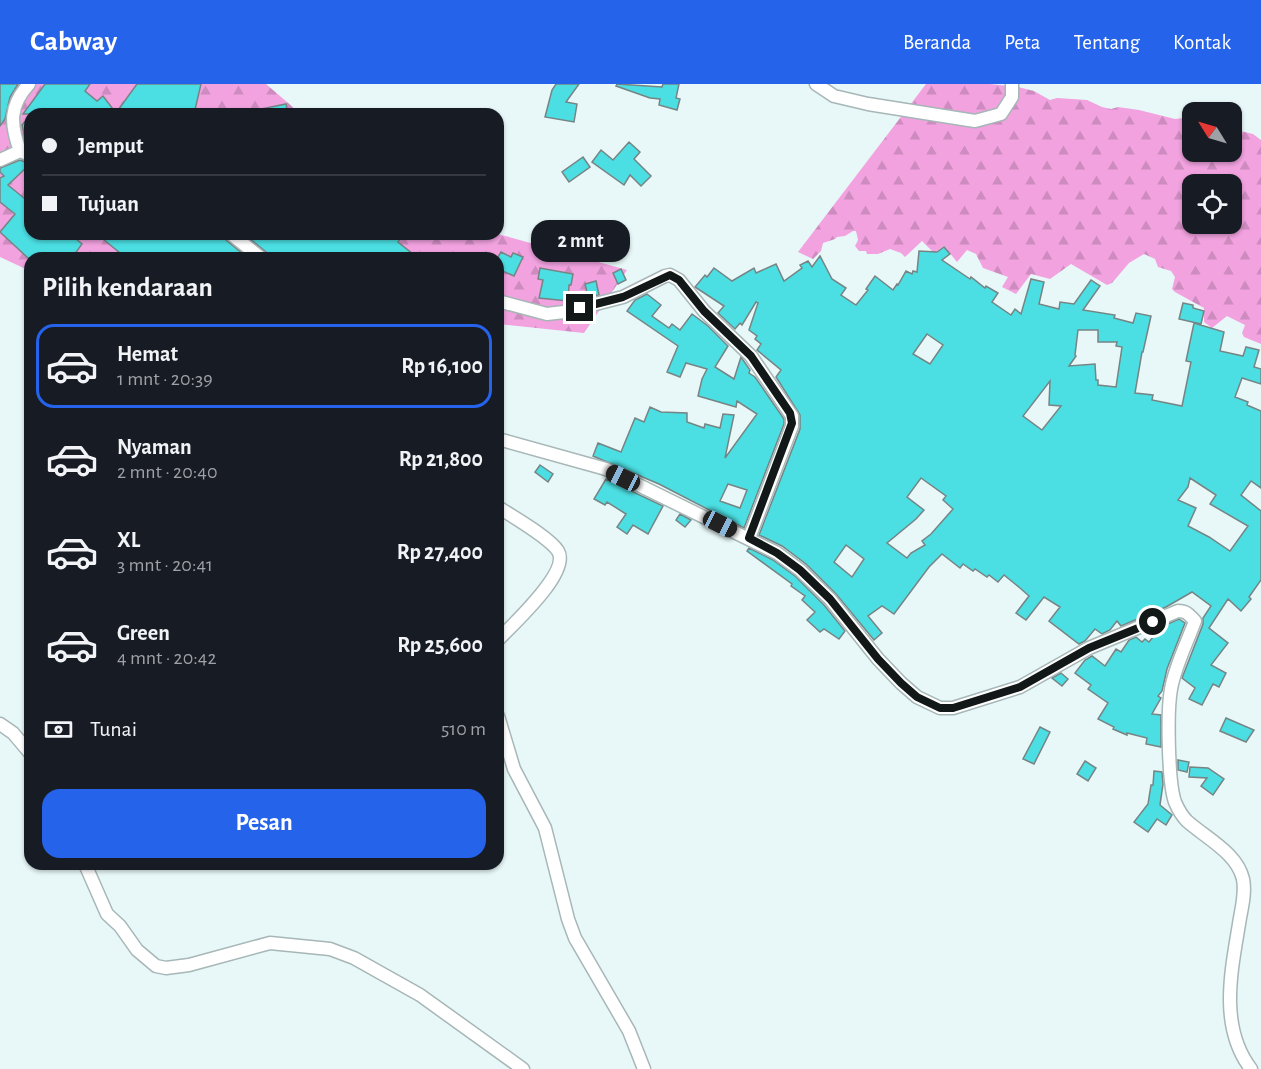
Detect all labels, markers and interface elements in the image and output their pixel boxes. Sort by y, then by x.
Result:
text: Cabway [30,28,117,56]
text: Beranda [903,32,971,53]
text: Peta [1004,32,1040,53]
text: Tentang [1073,32,1140,53]
text: Kontak [1173,32,1231,53]
north arrow [1182,102,1242,162]
map controls [1182,102,1242,234]
text: Jemput [78,135,143,157]
button: locate [1182,174,1242,234]
text: Tujuan [78,193,139,215]
callout: 2 mnt [530,221,630,263]
text: 2 mnt [558,231,603,251]
text: Pilih kendaraan [42,274,213,301]
route end [566,294,593,321]
icon: car [45,339,99,393]
text: Hemat [117,343,178,365]
text: Rp 16,100 [401,355,483,377]
text: 1 mnt · 20:39 [117,369,213,389]
icon: car [45,432,99,486]
text: Nyaman [117,436,192,458]
text: Rp 21,800 [399,448,483,470]
text: 2 mnt · 20:40 [117,462,218,482]
car [603,462,643,494]
car [700,508,740,540]
icon: car [45,525,99,579]
text: XL [117,529,140,551]
text: Rp 27,400 [397,541,483,563]
text: 3 mnt · 20:41 [117,555,213,575]
route start [1139,608,1166,635]
icon: car [45,618,99,672]
text: Green [117,622,170,644]
text: Rp 25,600 [397,634,483,656]
text: 4 mnt · 20:42 [117,648,217,668]
icon: cash [42,713,75,746]
text: Tunai [90,718,137,740]
text: 510 m [441,719,486,739]
button: Pesan [42,789,486,858]

